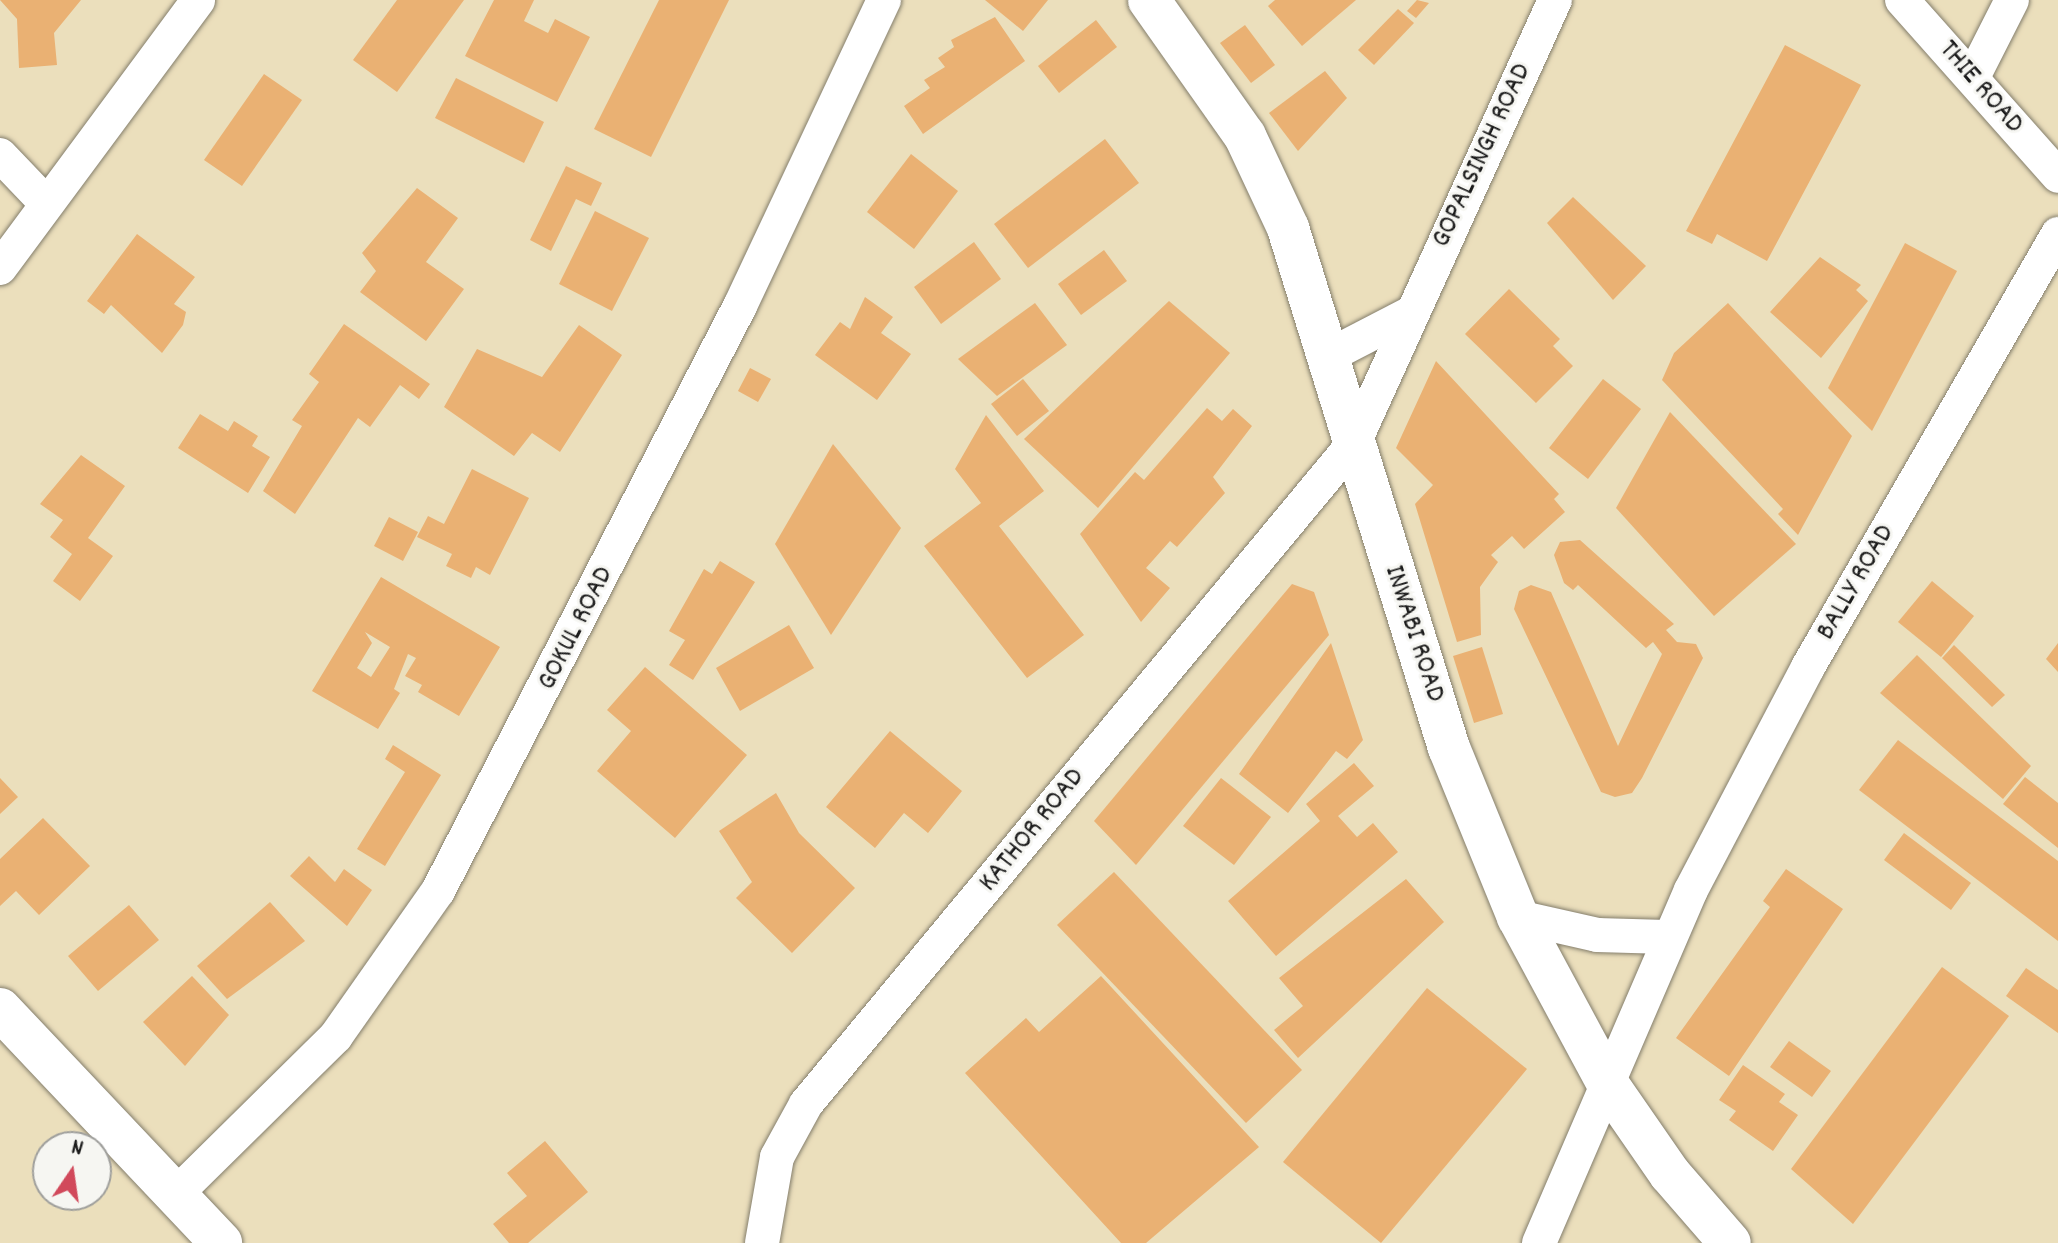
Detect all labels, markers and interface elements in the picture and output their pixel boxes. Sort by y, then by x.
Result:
street label: THIE ROAD [1930,34,2030,142]
street label: GOPALSINGH ROAD [1426,59,1540,253]
street label: BALLY ROAD [1811,519,1903,647]
street label: INWABI ROAD [1375,561,1451,707]
street label: GOKUL ROAD [532,562,622,696]
street label: KATHOR ROAD [973,762,1093,900]
north arrow [32,1131,112,1211]
text: N [68,1133,86,1165]

